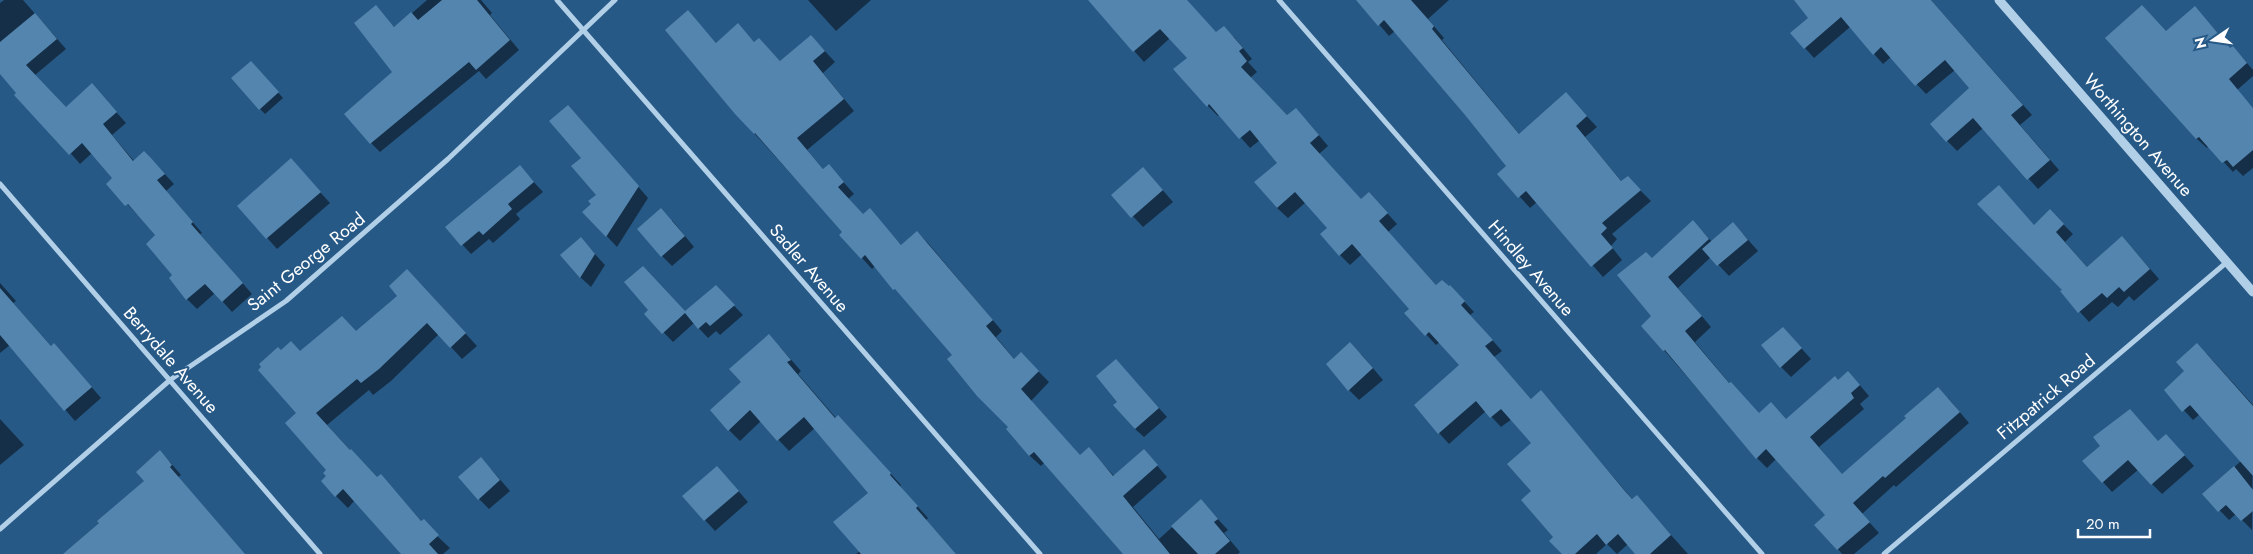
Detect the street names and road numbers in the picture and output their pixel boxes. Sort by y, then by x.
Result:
street label: Worthington Avenue [2077,68,2199,202]
street label: Saint George Road [241,206,371,318]
street label: Hindley Avenue [1482,214,1580,322]
street label: Sadler Avenue [763,218,855,318]
street label: Berrydale Avenue [117,301,225,419]
street label: Fitzpatrick Road [1991,348,2101,446]

